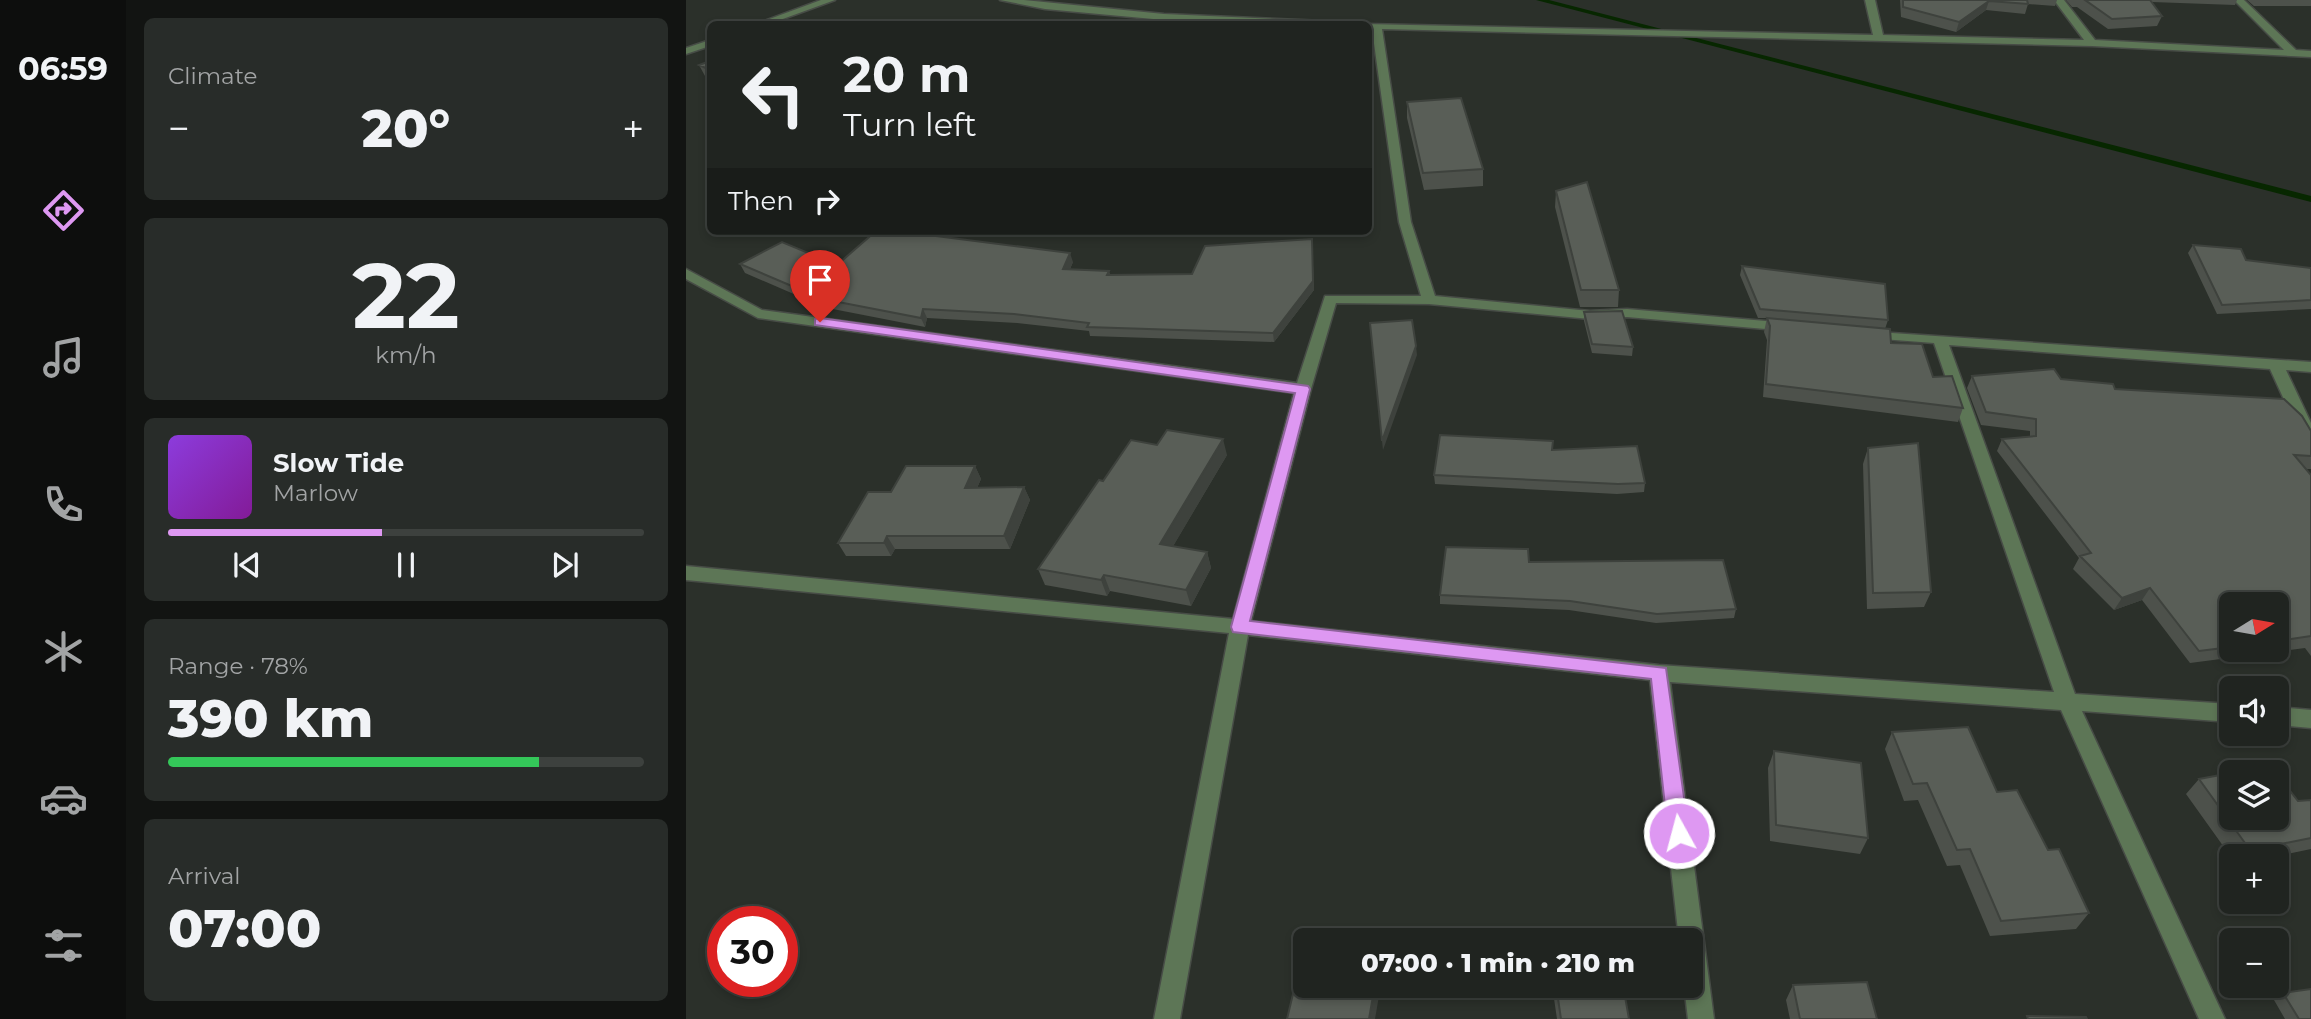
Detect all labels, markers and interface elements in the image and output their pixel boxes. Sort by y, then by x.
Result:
text: 20 m [843,45,970,104]
text: 06:59 [18,49,108,88]
icon: left [728,49,819,140]
text: Climate [168,62,257,90]
text: 20° [362,97,450,160]
text: − [168,105,190,152]
text: + [622,105,644,152]
text: Turn left [843,105,977,144]
icon: right [808,182,846,220]
text: Then [728,185,794,217]
icon: directions [39,186,88,235]
text: 22 [352,240,460,351]
pin [790,250,850,322]
icon: arrive [801,261,839,299]
icon: music [39,333,88,382]
text: km/h [375,341,437,369]
text: Slow Tide [273,447,404,479]
text: Marlow [273,479,358,507]
icon: phone [39,480,88,529]
icon: previous [228,546,266,584]
icon: pause [387,546,425,584]
icon: next [546,546,584,584]
north arrow [2219,592,2289,662]
map controls [2219,592,2289,998]
icon: climate [39,627,88,676]
text: Range · 78% [168,652,308,680]
button: sound [2219,676,2289,746]
text: 390 km [168,687,373,750]
button: layers [2219,760,2289,830]
icon: car [39,774,88,823]
position arrow [1642,796,1716,870]
button: + [2219,844,2289,914]
text: Arrival [168,862,241,890]
text: 07:00 [168,897,321,960]
speed limit sign: 30 [707,906,798,997]
icon: filters [39,921,88,970]
button: − [2219,928,2289,998]
text: 07:00 · 1 min · 210 m [1361,947,1635,979]

